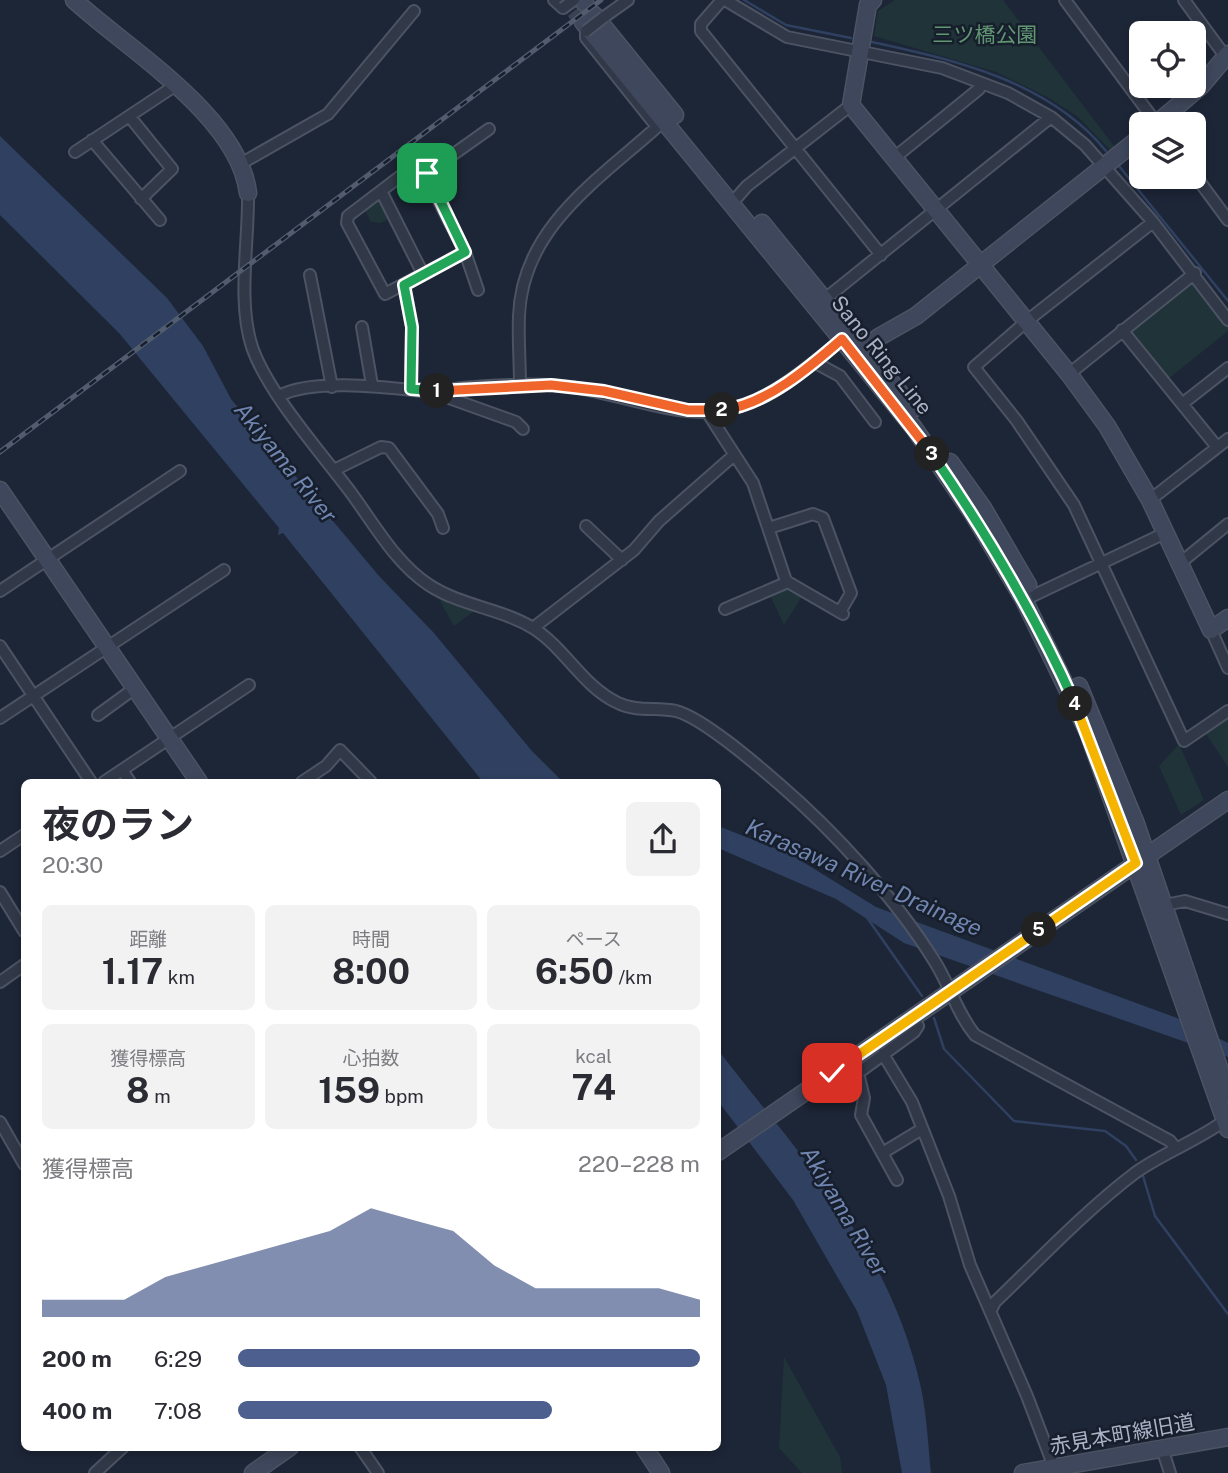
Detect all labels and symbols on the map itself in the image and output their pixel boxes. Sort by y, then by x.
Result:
park label: 三ツ橋公園 [933,22,1038,47]
pin [397,143,457,203]
street label: Sano Ring Line [826,290,938,420]
pin: 1 [420,374,454,408]
pin: 2 [704,392,740,428]
water label: Akiyama River [229,396,343,528]
pin: 3 [914,436,950,472]
pin: 4 [1058,686,1092,722]
water label: Karasawa River Drainage [742,813,986,941]
pin: 5 [1021,912,1056,948]
pin [802,1043,862,1103]
water label: Akiyama River [796,1141,895,1281]
street label: 赤見本町線旧道 [1047,1409,1197,1459]

